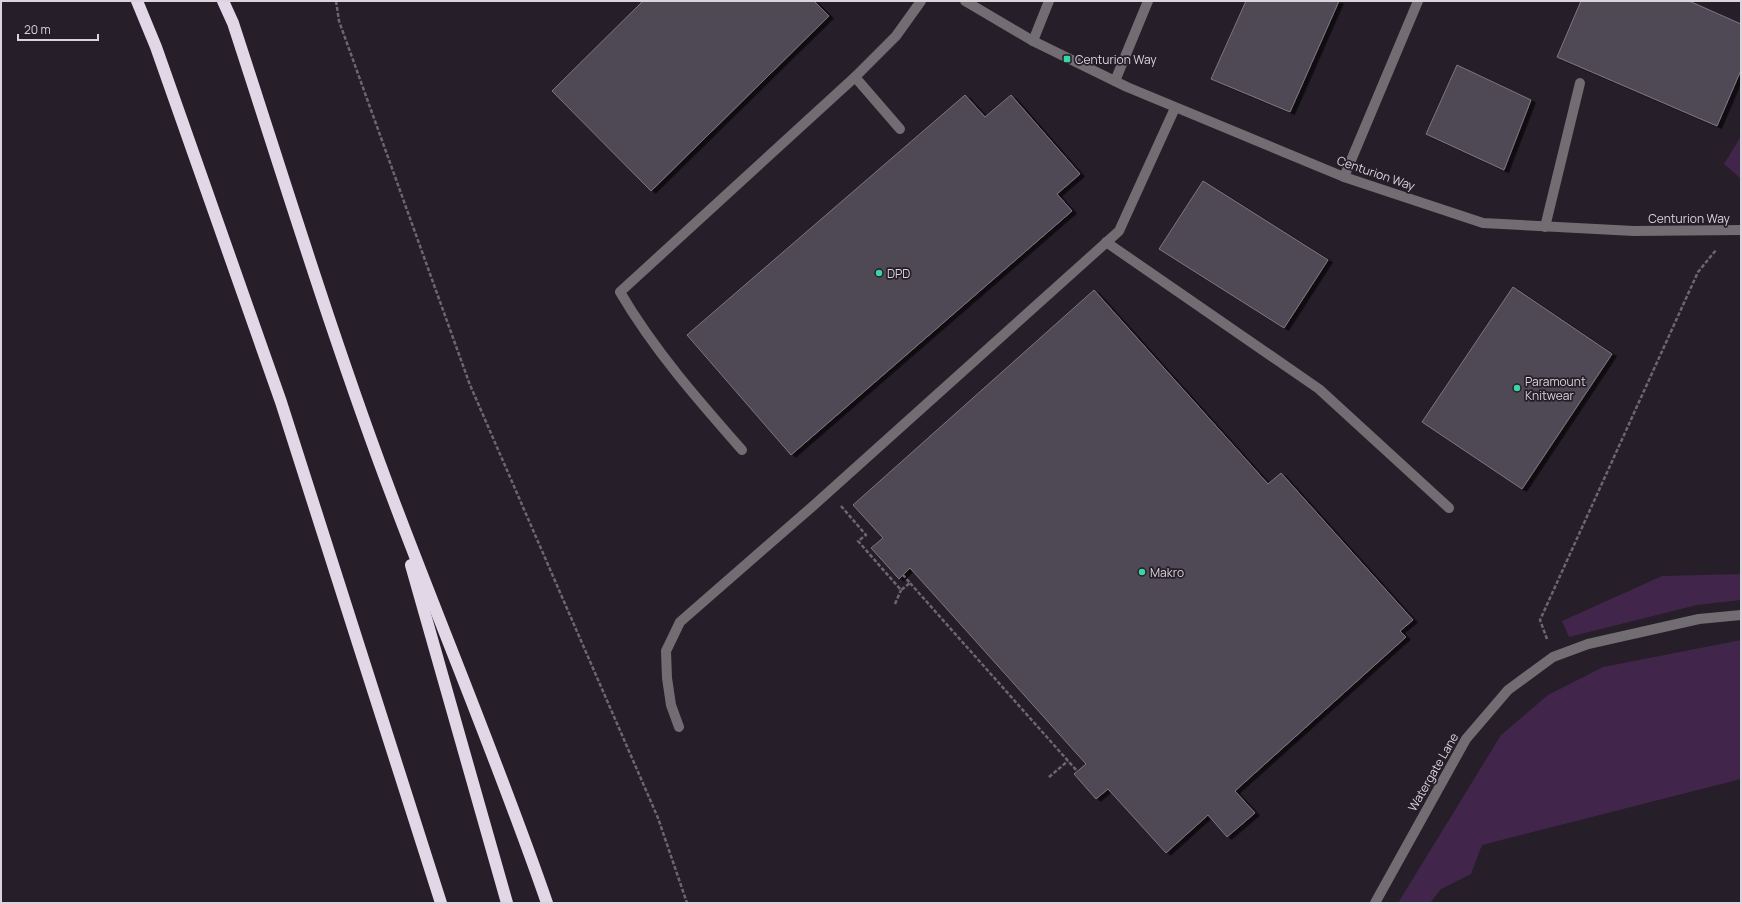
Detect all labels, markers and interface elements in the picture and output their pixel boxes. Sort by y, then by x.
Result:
scale bar [18,16,98,42]
text: 20 m [24,21,51,38]
place label: Centurion Way [1075,51,1157,68]
marker: Centurion Way [1062,54,1072,64]
street label: Centurion Way [1335,152,1418,195]
street label: Centurion Way [1648,210,1730,227]
place label: DPD [887,265,910,282]
marker: DPD [874,268,884,278]
place label: Paramount Knitwear [1525,373,1586,404]
marker: Paramount Knitwear [1512,383,1522,393]
place label: Makro [1150,564,1184,581]
marker: Makro [1137,567,1147,577]
street label: Watergate Lane [1404,730,1462,814]

